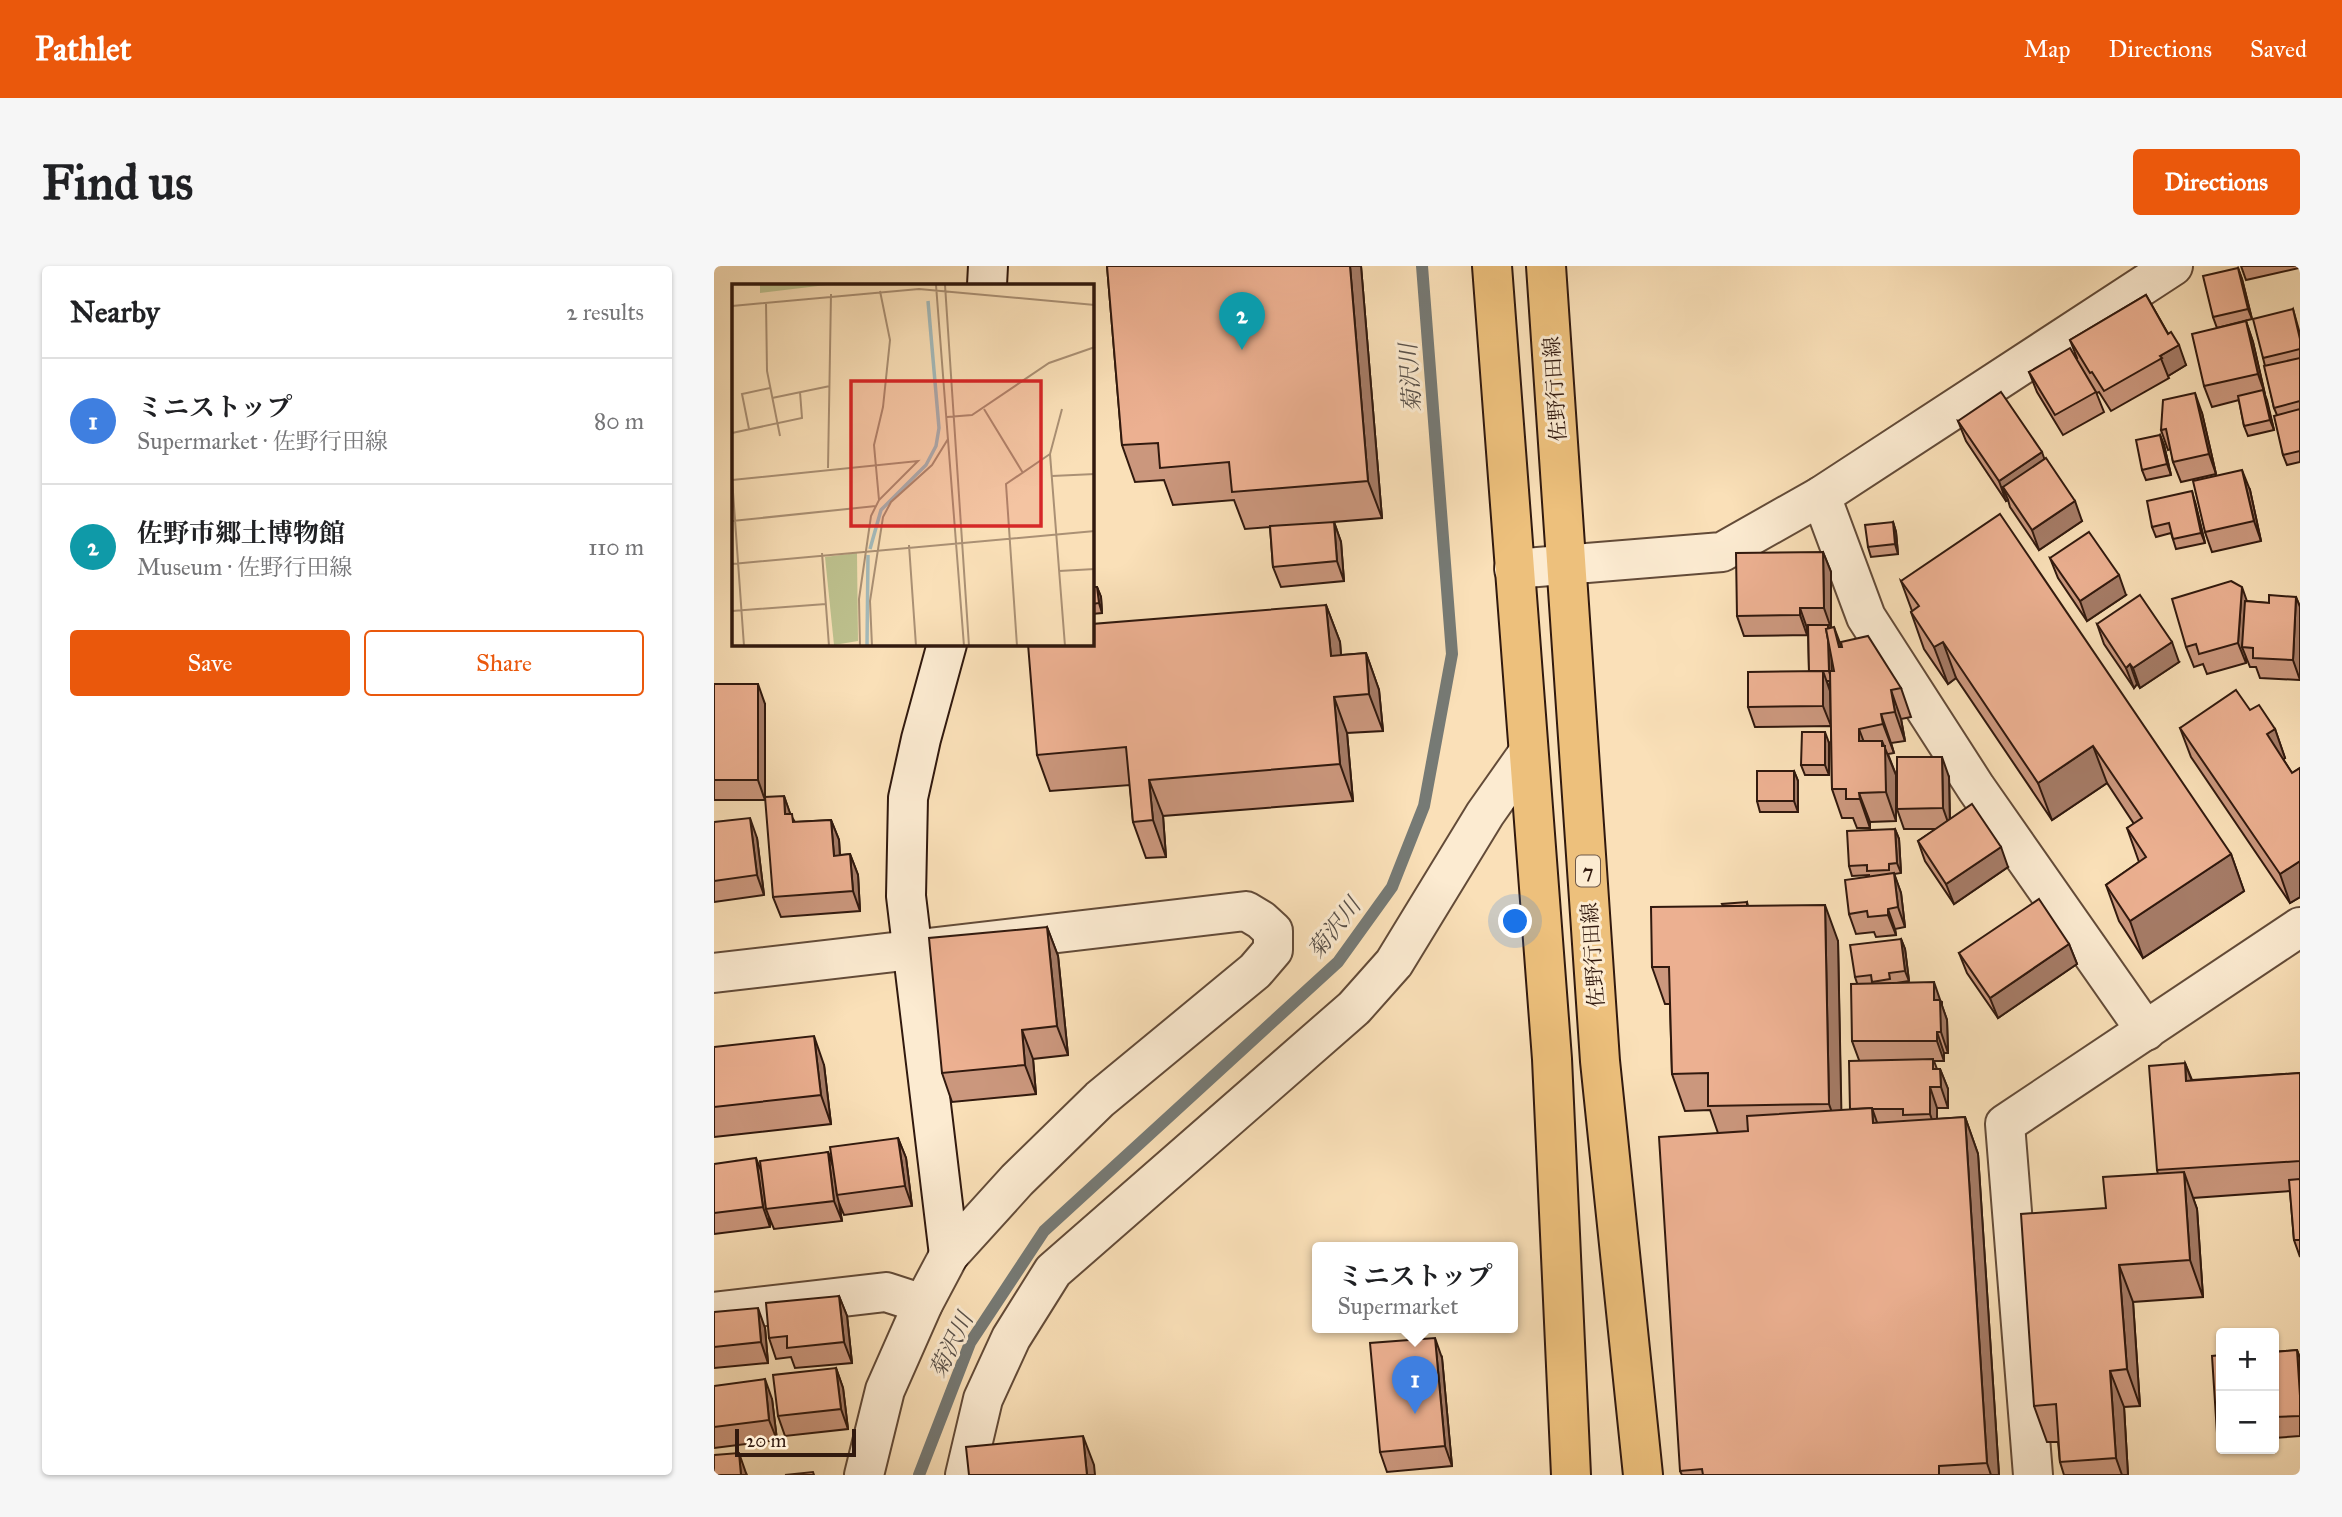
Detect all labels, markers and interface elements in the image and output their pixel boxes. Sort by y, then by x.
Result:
text: Pathlet [35,29,132,69]
text: Map [2024,34,2071,64]
text: Directions [2109,34,2212,64]
text: Saved [2250,34,2307,64]
button: Directions [2133,149,2300,215]
text: Find us [42,153,193,212]
inset map [732,284,1094,646]
pin: 2 [1219,292,1265,350]
text: Nearby [70,294,160,330]
text: 2 results [566,298,644,326]
street label: 佐野行田線 [1538,336,1572,442]
water label: 菊沢川 [1393,340,1426,413]
text: ミニストップ [137,391,292,423]
text: 1 [88,407,98,435]
text: 80 m [594,407,644,435]
text: Supermarket · 佐野行田線 [137,427,388,455]
text: 佐野市郷土博物館 [137,517,345,549]
text: 2 [87,533,99,561]
text: 110 m [588,533,644,561]
text: Museum · 佐野行田線 [137,553,352,581]
button: Save [70,630,350,696]
button: Share [364,630,644,696]
road number: 7 [1576,856,1600,886]
water label: 菊沢川 [1302,890,1368,964]
street label: 佐野行田線 [1576,902,1610,1008]
your location [1498,904,1532,938]
popup [1312,1242,1518,1333]
text: ミニストップ [1337,1260,1493,1292]
text: Supermarket [1337,1292,1458,1320]
water label: 菊沢川 [923,1305,980,1382]
map controls [2216,1328,2279,1454]
button: + [2216,1328,2279,1391]
pin: 1 [1392,1356,1438,1414]
button: − [2216,1391,2279,1454]
scale bar [735,1426,856,1458]
text: 20 m [746,1429,787,1452]

